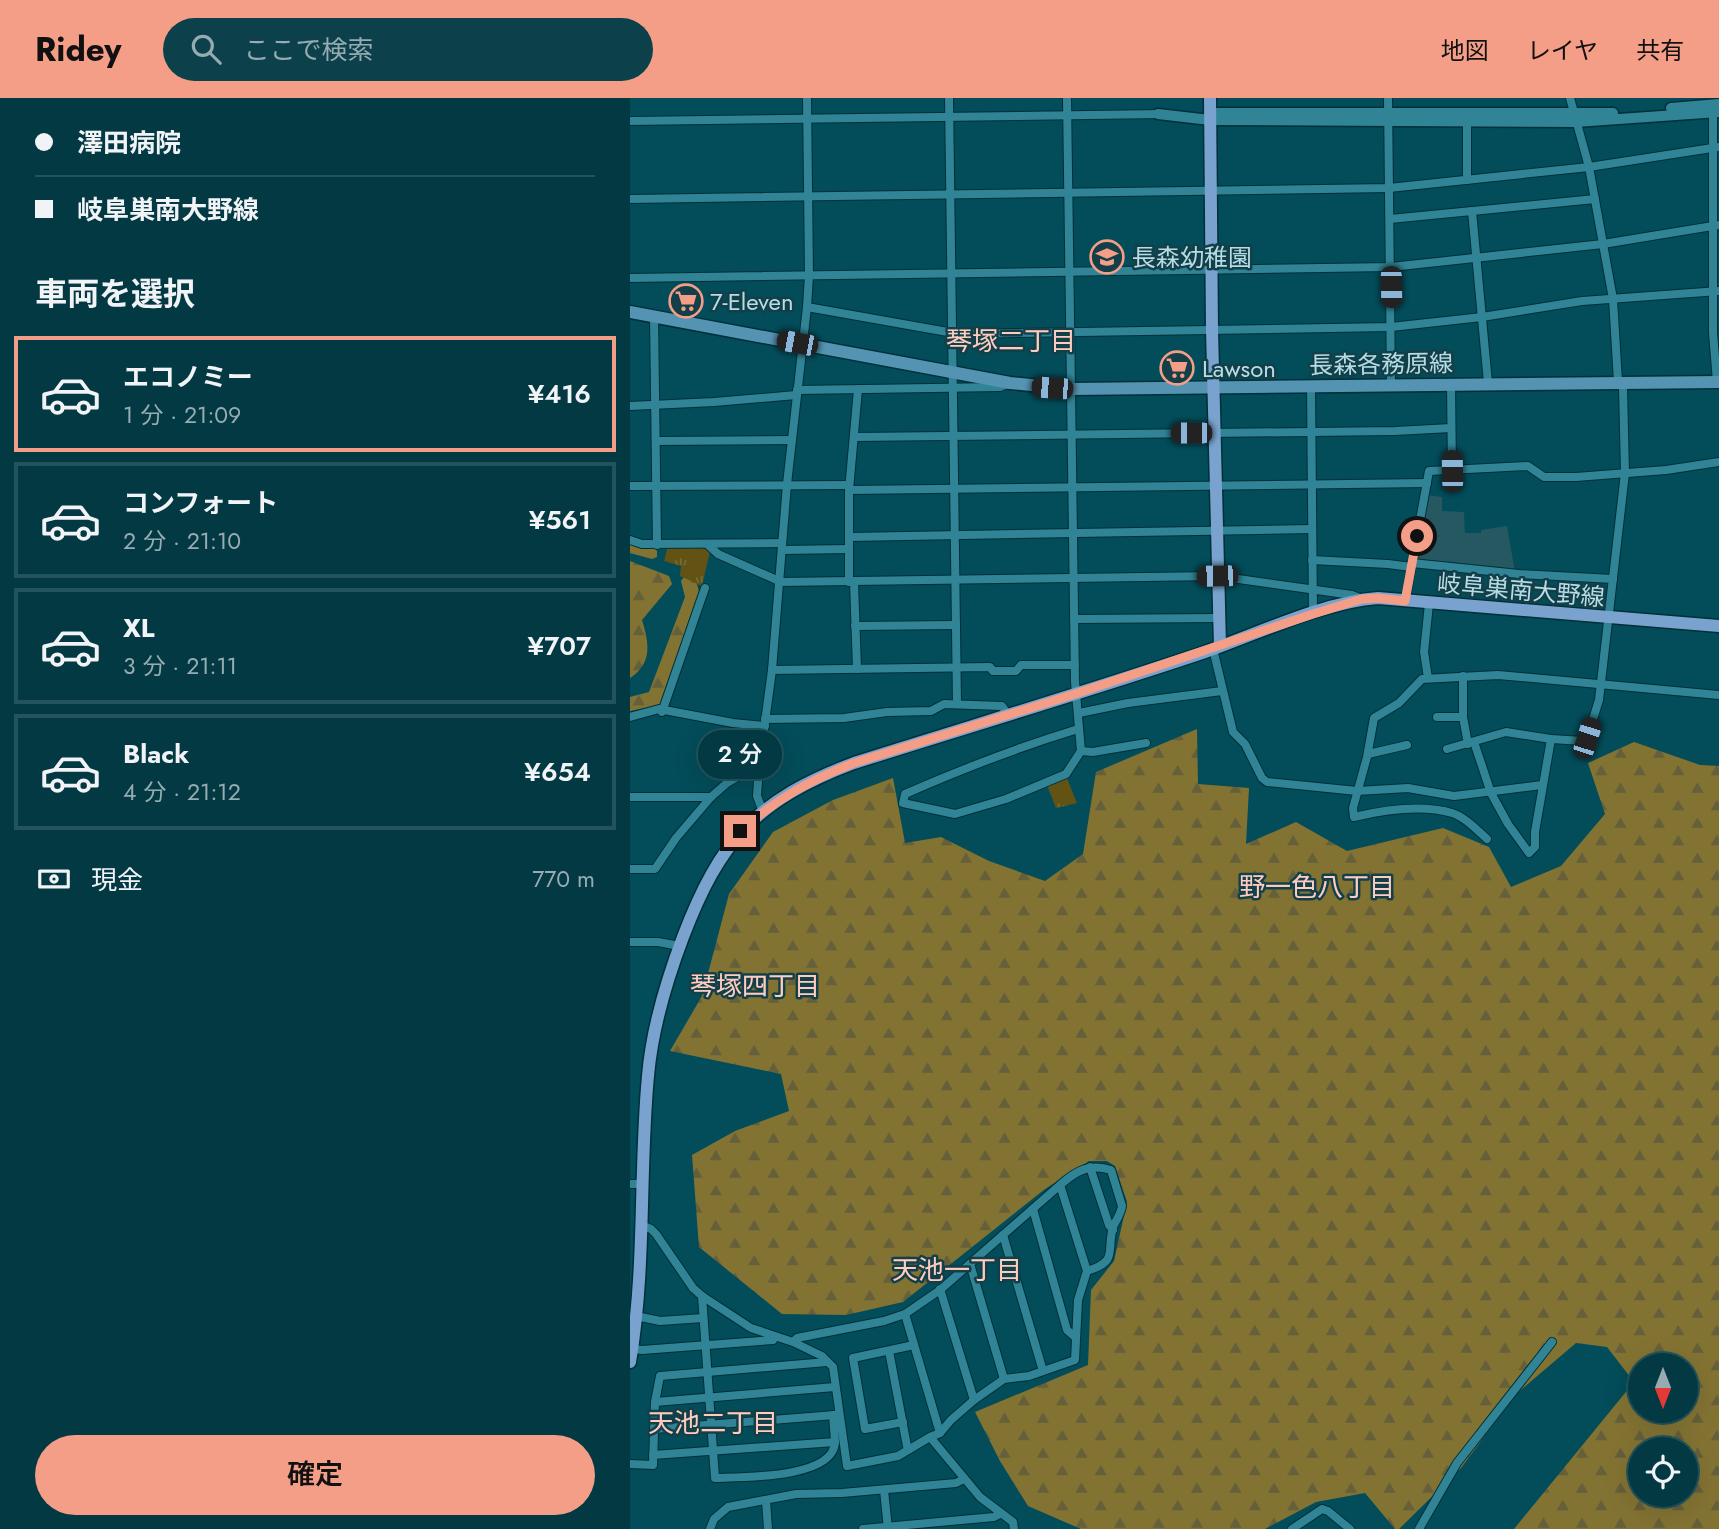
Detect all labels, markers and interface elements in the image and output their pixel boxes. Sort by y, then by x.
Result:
search box [163,18,653,81]
text: Ridey [35,26,121,73]
icon: search [187,30,225,68]
text: ここで検索 [243,31,373,69]
text: 地図 [1441,33,1489,68]
text: レイヤ [1527,33,1598,68]
text: 共有 [1636,33,1684,68]
text: 澤田病院 [77,124,181,162]
text: 岐阜巣南大野線 [77,191,259,229]
school or university icon: 長森幼稚園 [1088,238,1126,276]
place label: 長森幼稚園 [1132,240,1252,275]
car [1381,266,1402,308]
text: 車両を選択 [35,271,195,317]
supermarket icon: 7-Eleven [667,282,705,320]
place label: 7-Eleven [710,284,794,319]
district label: 琴塚二丁目 [946,322,1076,360]
car [775,329,820,357]
street label: 長森各務原線 [1309,345,1453,383]
supermarket icon: Lawson [1158,349,1196,387]
place label: Lawson [1202,351,1276,386]
text: エコノミー [123,358,253,396]
icon: car [39,363,102,426]
text: ¥416 [528,375,591,413]
car [1031,376,1074,400]
text: 1 分 · 21:09 [123,398,241,432]
car [1171,423,1213,444]
car [1442,450,1463,492]
text: コンフォート [123,484,278,522]
icon: car [39,489,102,552]
text: ¥561 [529,501,591,539]
route start [1401,520,1433,552]
text: 2 分 · 21:10 [123,524,241,558]
car [1196,565,1239,587]
street label: 岐阜巣南大野線 [1436,565,1606,615]
text: XL [123,609,155,647]
icon: car [39,615,102,678]
text: ¥707 [528,627,591,665]
text: 3 分 · 21:11 [123,649,237,683]
car [1571,715,1604,761]
callout: 2 分 [698,730,782,778]
text: Black [123,735,189,773]
text: 2 分 [718,737,762,771]
icon: car [39,741,102,804]
text: ¥654 [524,753,591,791]
text: 4 分 · 21:12 [123,775,241,809]
route end [724,815,756,847]
icon: cash [35,860,73,898]
text: 現金 [91,861,143,899]
text: 770 m [532,862,595,896]
district label: 野一色八丁目 [1239,868,1395,906]
district label: 琴塚四丁目 [690,967,820,1005]
district label: 天池一丁目 [892,1251,1022,1289]
north arrow [1628,1353,1698,1423]
map controls [1628,1353,1698,1507]
district label: 天池二丁目 [648,1404,778,1442]
button: 確定 [35,1435,595,1515]
button: locate [1628,1437,1698,1507]

